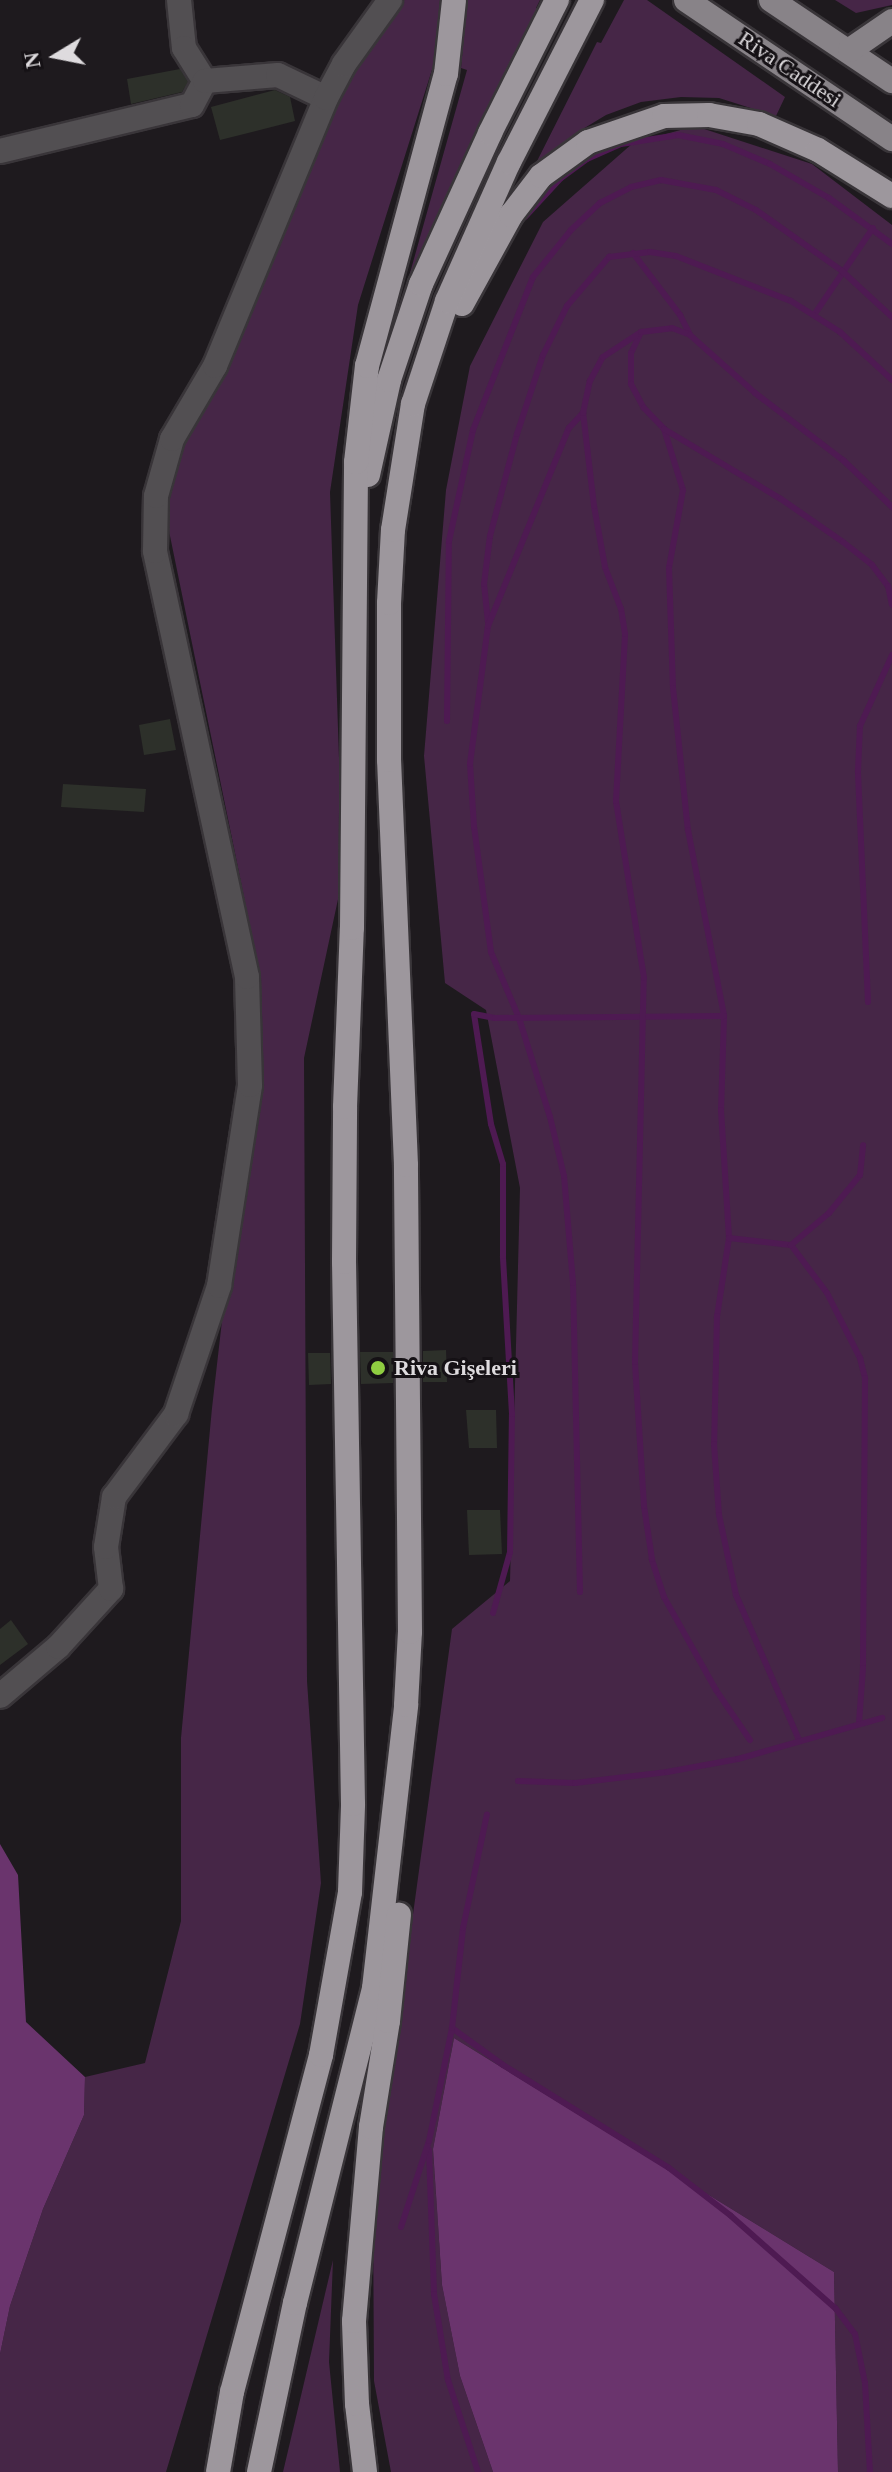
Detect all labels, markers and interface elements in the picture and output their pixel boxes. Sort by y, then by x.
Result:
north arrow [16,16,96,96]
street label: Riva Caddesi [734,25,846,113]
text: N [18,50,46,70]
place label: Riva Gişeleri [394,1355,517,1381]
marker: Riva Gişeleri [369,1359,387,1377]

